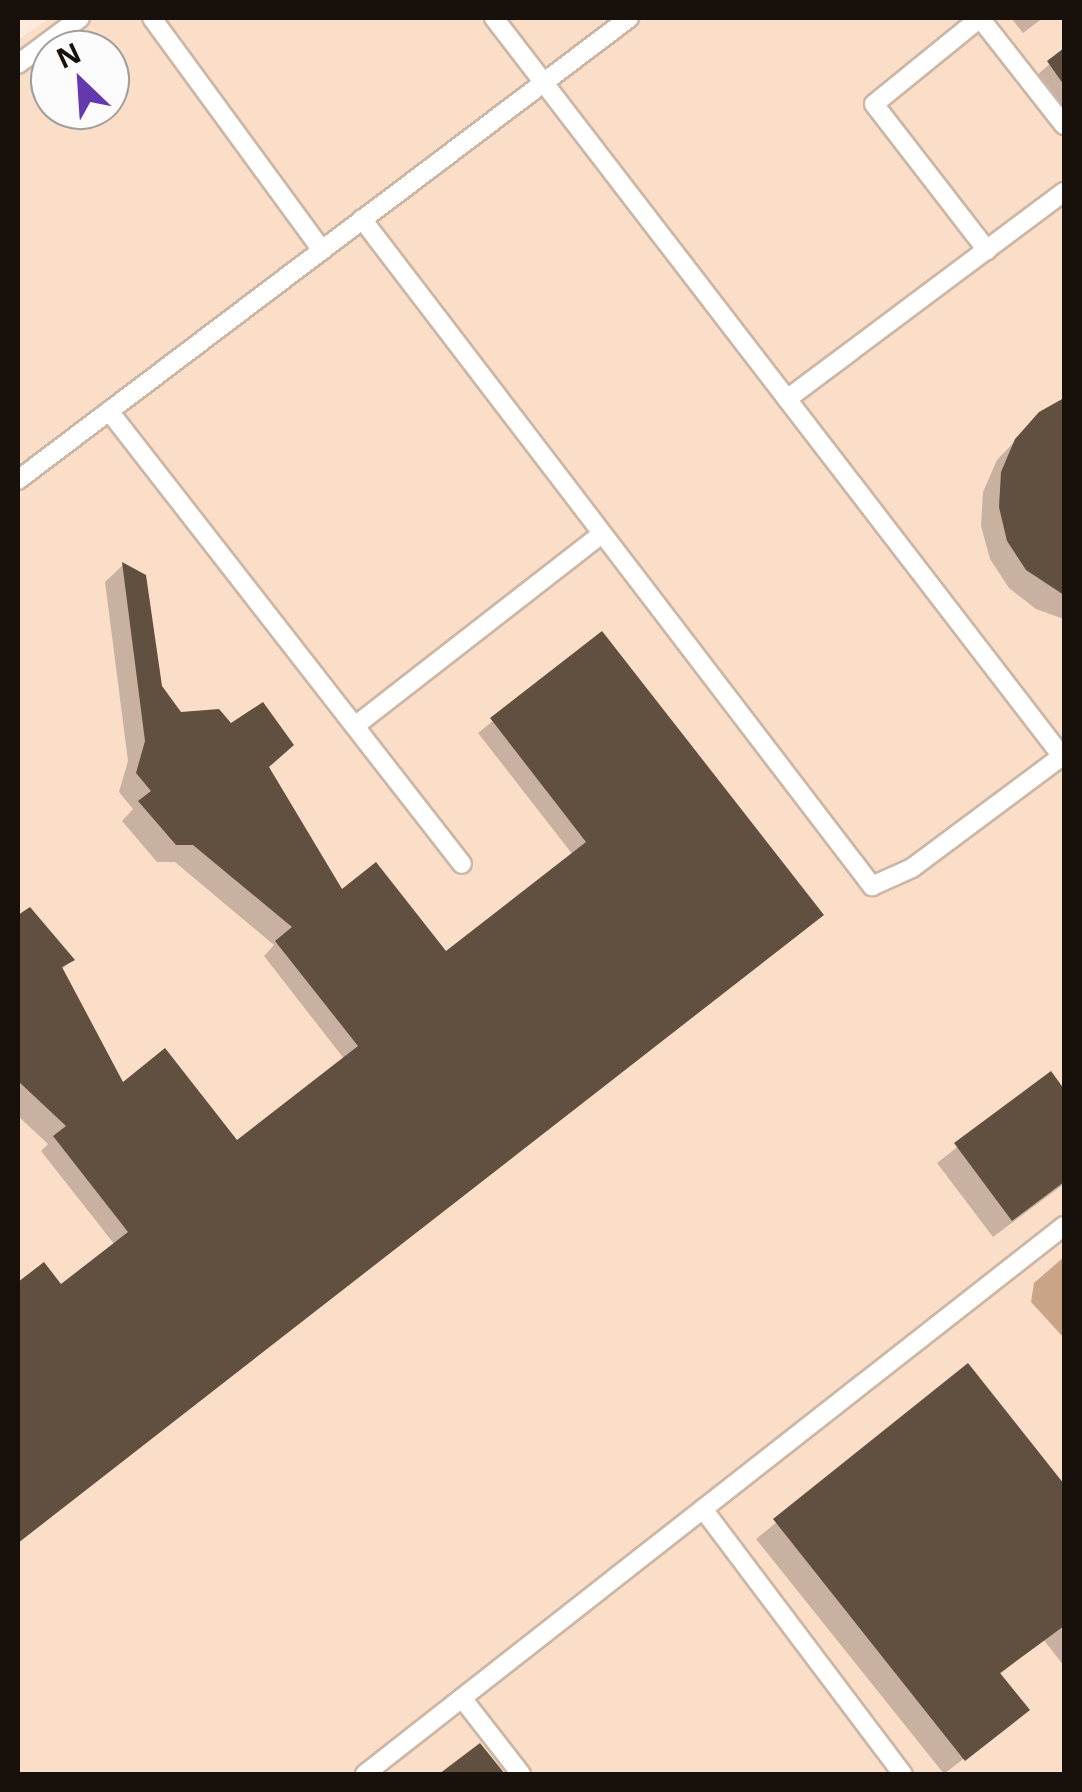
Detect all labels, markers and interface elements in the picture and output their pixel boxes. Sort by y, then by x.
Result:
north arrow [30,30,130,130]
text: N [50,33,87,77]

